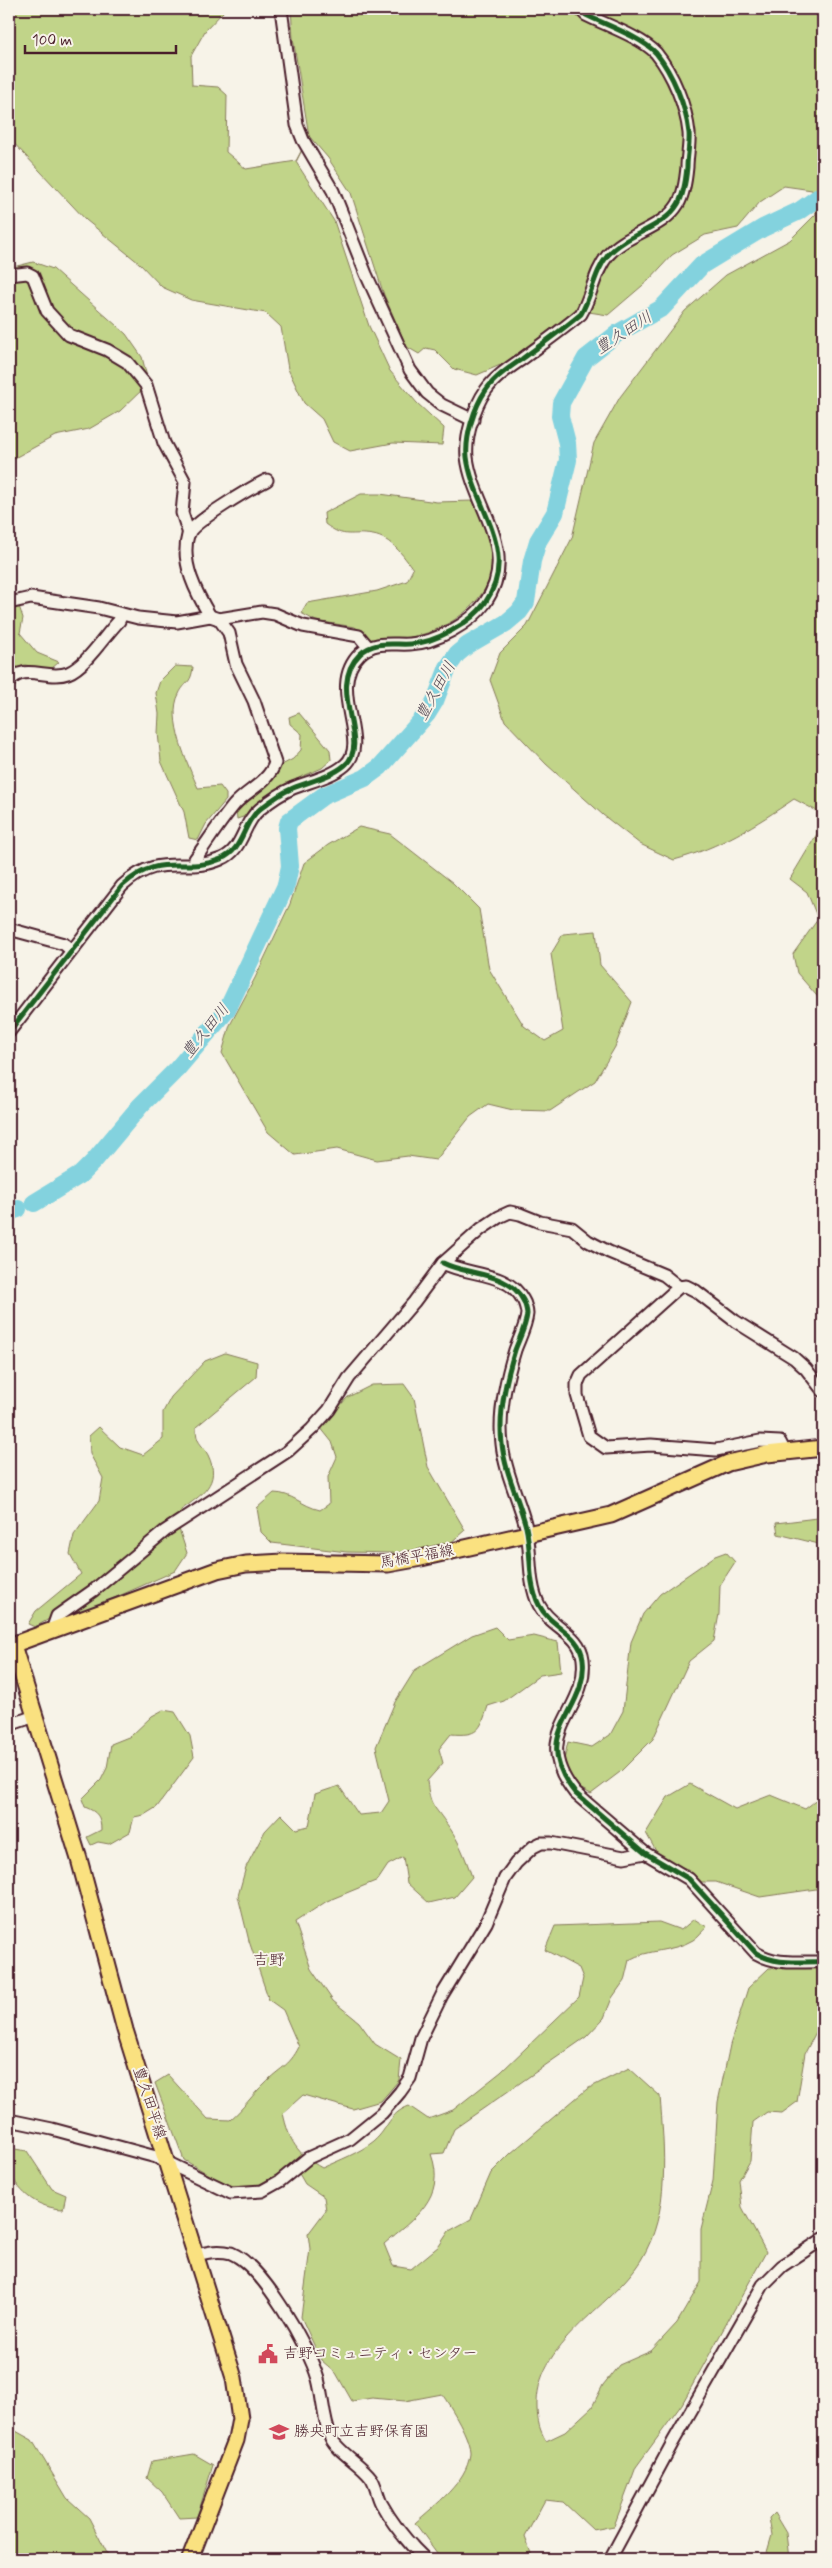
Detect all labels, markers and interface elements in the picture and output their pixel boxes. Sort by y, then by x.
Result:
scale bar [25,22,176,54]
text: 100 m [32,31,72,51]
water label: 豊久田川 [591,307,657,359]
water label: 豊久田川 [411,658,461,724]
water label: 豊久田川 [178,1000,234,1062]
street label: 馬橋平福線 [378,1541,456,1573]
district label: 吉野 [253,1950,285,1971]
street label: 豊久田平線 [128,2064,170,2142]
public building icon: 吉野コミュニティ・センター [257,2343,279,2365]
place label: 吉野コミュニティ・センター [283,2344,477,2364]
school or university icon: 勝央町立吉野保育園 [268,2421,290,2443]
place label: 勝央町立吉野保育園 [294,2422,429,2442]

